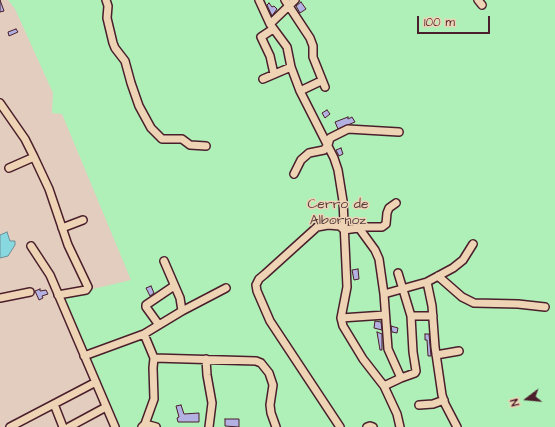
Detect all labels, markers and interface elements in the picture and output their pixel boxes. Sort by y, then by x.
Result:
scale bar [419,8,492,34]
text: 100 m [424,14,455,31]
park label: Cerro de Albornoz [307,197,369,230]
north arrow [507,379,547,419]
text: N [507,397,523,408]

